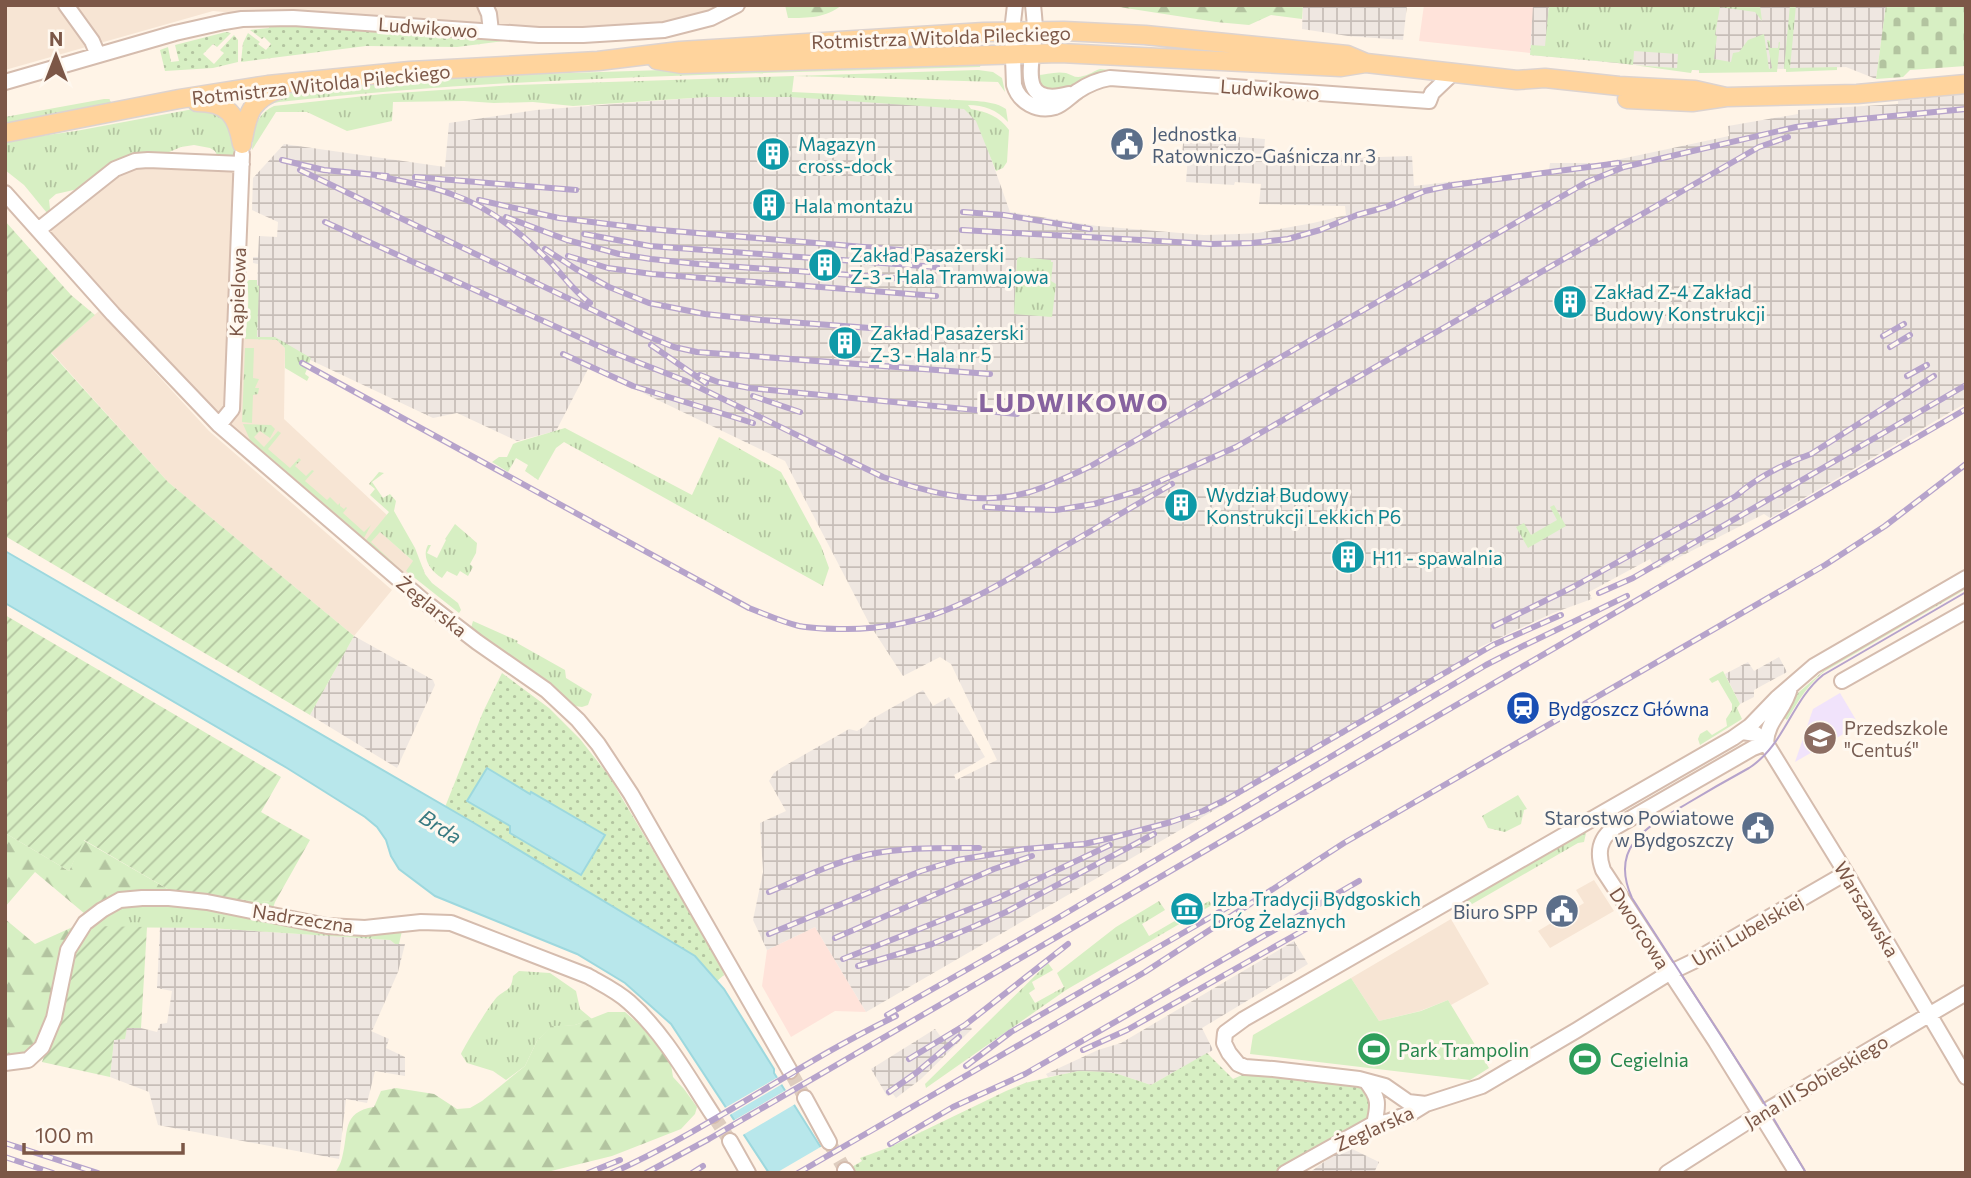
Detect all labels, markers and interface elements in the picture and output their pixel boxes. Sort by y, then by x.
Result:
street label: Ludwikowo [377,12,479,42]
north arrow [21,21,91,91]
street label: Rotmistrza Witolda Pileckiego [811,21,1071,53]
text: N [49,27,63,50]
street label: Rotmistrza Witolda Pileckiego [191,59,451,109]
street label: Ludwikowo [1219,74,1321,104]
place label: Jednostka Ratowniczo-Gaśnicza nr 3 [1152,122,1376,167]
public building icon: Jednostka Ratowniczo-Gaśnicza nr 3 [1108,125,1146,163]
place label: Magazyn cross-dock [798,132,893,177]
building icon: Magazyn cross-dock [754,135,792,173]
building icon: Hala montażu [750,186,788,224]
place label: Hala montażu [794,194,913,217]
place label: Zakład Pasażerski Z-3 - Hala Tramwajowa [850,243,1049,288]
building icon: Zakład Pasażerski Z-3 - Hala Tramwajowa [806,246,844,284]
street label: Kąpielowa [224,247,250,337]
place label: Zakład Z-4 Zakład Budowy Konstrukcji [1594,280,1765,325]
building icon: Zakład Z-4 Zakład Budowy Konstrukcji [1551,283,1589,321]
place label: Zakład Pasażerski Z-3 - Hala nr 5 [870,321,1024,366]
building icon: Zakład Pasażerski Z-3 - Hala nr 5 [826,324,864,362]
district label: LUDWIKOWO [978,386,1170,417]
place label: Wydział Budowy Konstrukcji Lekkich P6 [1206,483,1401,528]
building icon: Wydział Budowy Konstrukcji Lekkich P6 [1162,486,1200,524]
building icon: H11 - spawalnia [1329,538,1367,576]
place label: H11 - spawalnia [1372,546,1503,569]
street label: Żeglarska [392,571,472,641]
station icon: Bydgoszcz Główna [1504,689,1542,727]
place label: Bydgoszcz Główna [1548,697,1709,720]
place label: Przedszkole "Centuś" [1844,716,1948,761]
school or university icon: Przedszkole "Centuś" [1801,719,1839,757]
water label: Brda [415,804,467,848]
place label: Starostwo Powiatowe w Bydgoszczy [1544,806,1734,851]
public building icon: Starostwo Powiatowe w Bydgoszczy [1739,809,1777,847]
street label: Warszawska [1829,857,1905,961]
street label: Dworcowa [1605,883,1675,973]
place label: Izba Tradycji Bydgoskich Dróg Żelaznych [1212,887,1421,932]
street label: Unii Lubelskiej [1687,889,1807,971]
museum icon: Izba Tradycji Bydgoskich Dróg Żelaznych [1168,890,1206,928]
public building icon: Biuro SPP [1543,892,1581,930]
street label: Nadrzeczna [251,899,355,937]
place label: Biuro SPP [1453,900,1538,923]
street label: Jana III Sobieskiego [1740,1029,1892,1133]
sports icon: Park Trampolin [1355,1030,1393,1068]
place label: Park Trampolin [1398,1038,1529,1061]
sports icon: Cegielnia [1566,1040,1604,1078]
place label: Cegielnia [1610,1048,1689,1071]
street label: Żeglarska [1331,1100,1417,1156]
scale bar [24,1112,184,1156]
text: 100 m [35,1122,94,1147]

